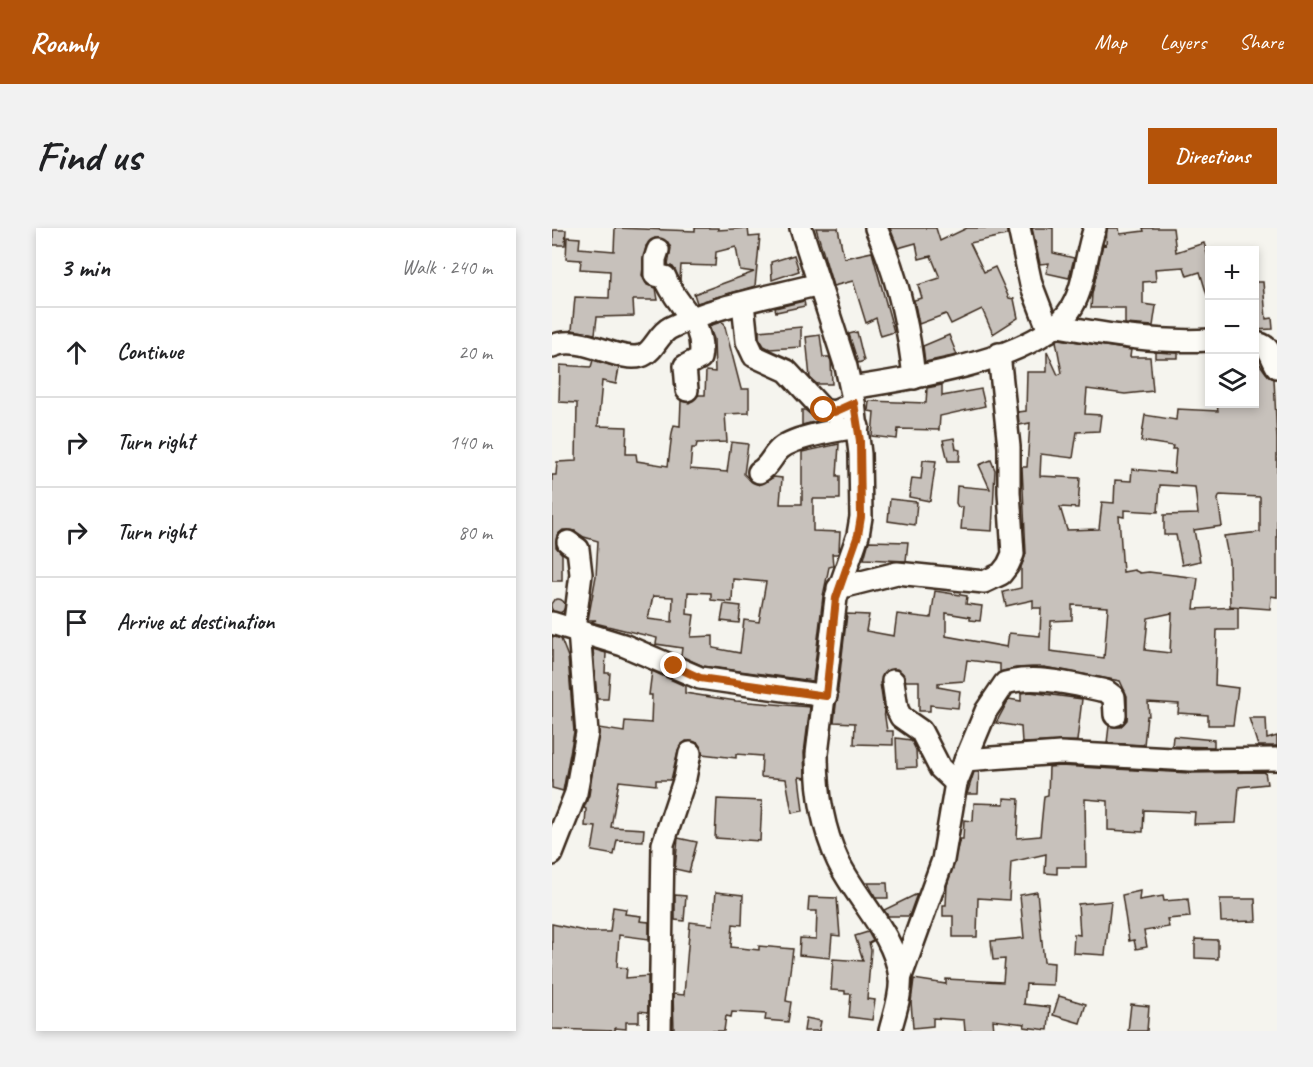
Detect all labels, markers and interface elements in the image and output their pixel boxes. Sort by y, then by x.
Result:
text: Roamly [30,25,97,60]
text: Map [1094,29,1127,55]
text: Layers [1160,29,1206,55]
text: Share [1239,29,1283,55]
button: Directions [1148,128,1277,184]
text: Find us [36,130,141,183]
map controls [1205,246,1259,408]
button: + [1205,246,1259,300]
text: 3 min [60,251,110,284]
text: Walk · 240 m [402,255,492,280]
button: − [1205,300,1259,354]
icon: ahead [60,336,93,369]
text: Continue [117,338,183,366]
text: 20 m [458,340,492,365]
button: layers [1205,354,1259,408]
route start [810,396,836,422]
icon: right [60,426,93,459]
text: Turn right [117,428,194,456]
text: 140 m [449,430,492,455]
icon: right [60,516,93,549]
text: Turn right [117,518,194,546]
text: 80 m [458,520,492,545]
icon: arrive [60,606,93,639]
text: Arrive at destination [117,608,274,636]
route end [660,652,686,678]

